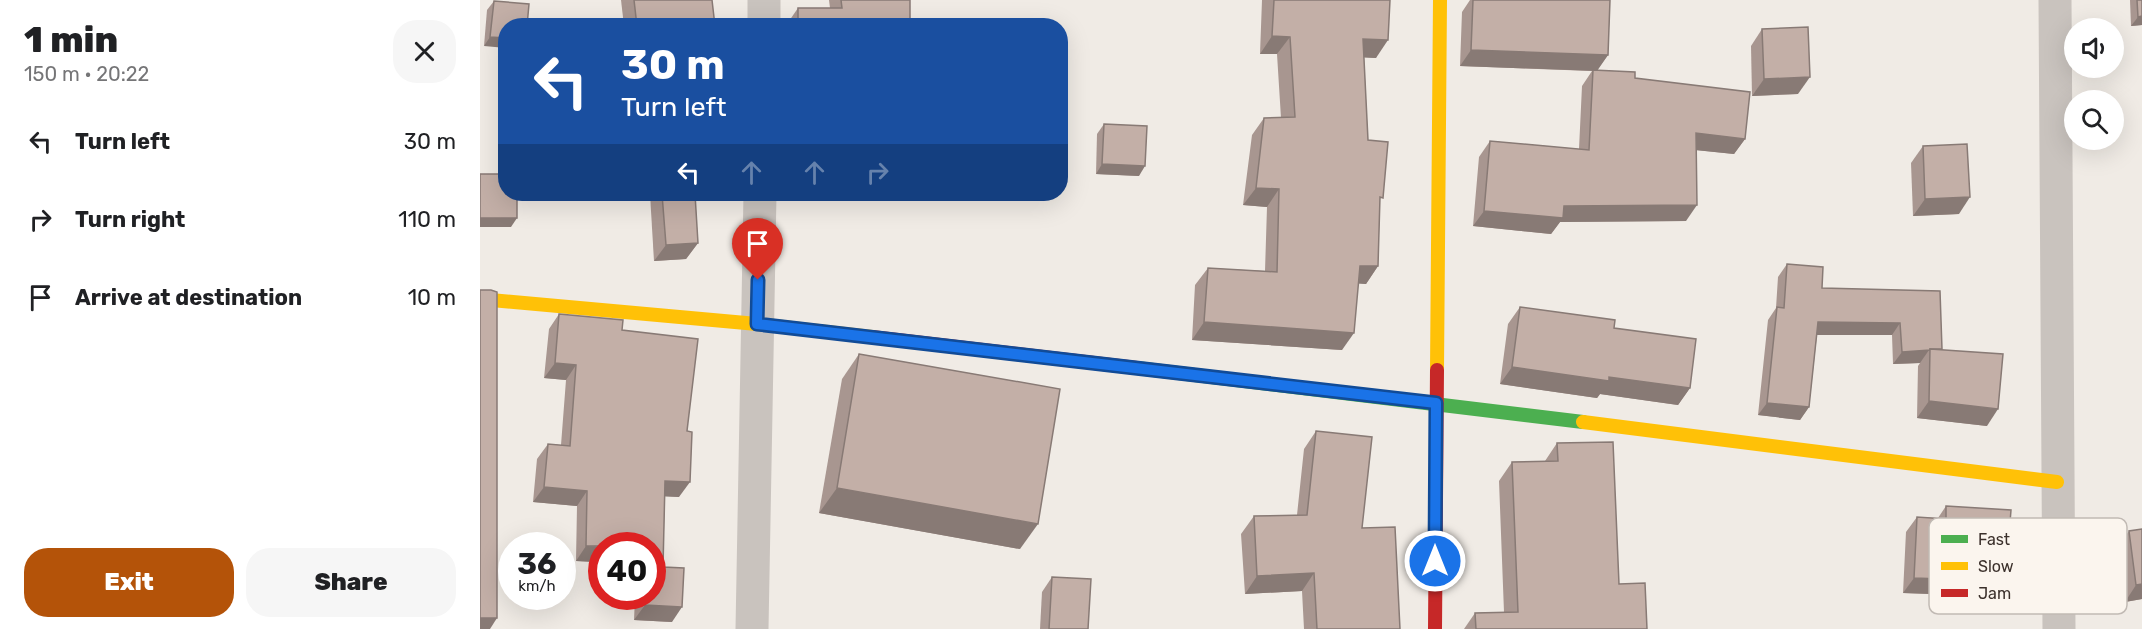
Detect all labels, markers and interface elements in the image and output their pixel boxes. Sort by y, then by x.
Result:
text: 1 min [24,18,118,61]
map controls [2064,18,2124,150]
button: sound [2064,18,2124,78]
button: close [393,20,456,83]
text: 30 m [621,40,725,90]
icon: left [522,42,600,120]
text: 150 m · 20:22 [24,62,149,86]
button: search [2064,90,2124,150]
text: Turn left [621,91,726,123]
icon: left [24,125,57,158]
text: Turn left [75,128,170,155]
text: 30 m [404,128,456,155]
icon: left [672,156,705,189]
icon: ahead [735,156,768,189]
icon: ahead [798,156,831,189]
icon: right [861,156,894,189]
icon: right [24,203,57,236]
text: Turn right [75,206,185,233]
text: 110 m [398,206,456,233]
pin [732,218,783,280]
icon: arrive [741,227,774,260]
icon: arrive [24,281,57,314]
text: Arrive at destination [75,284,302,311]
text: 10 m [408,284,456,311]
legend [1929,518,2127,614]
position arrow [1403,529,1467,593]
text: Fast [1978,530,2010,549]
speed limit sign: 40 [588,532,666,610]
text: 36 [517,546,557,582]
button: Exit [24,548,234,617]
button: Share [246,548,456,617]
text: Slow [1978,557,2014,576]
text: km/h [518,577,556,595]
text: Jam [1978,584,2011,603]

